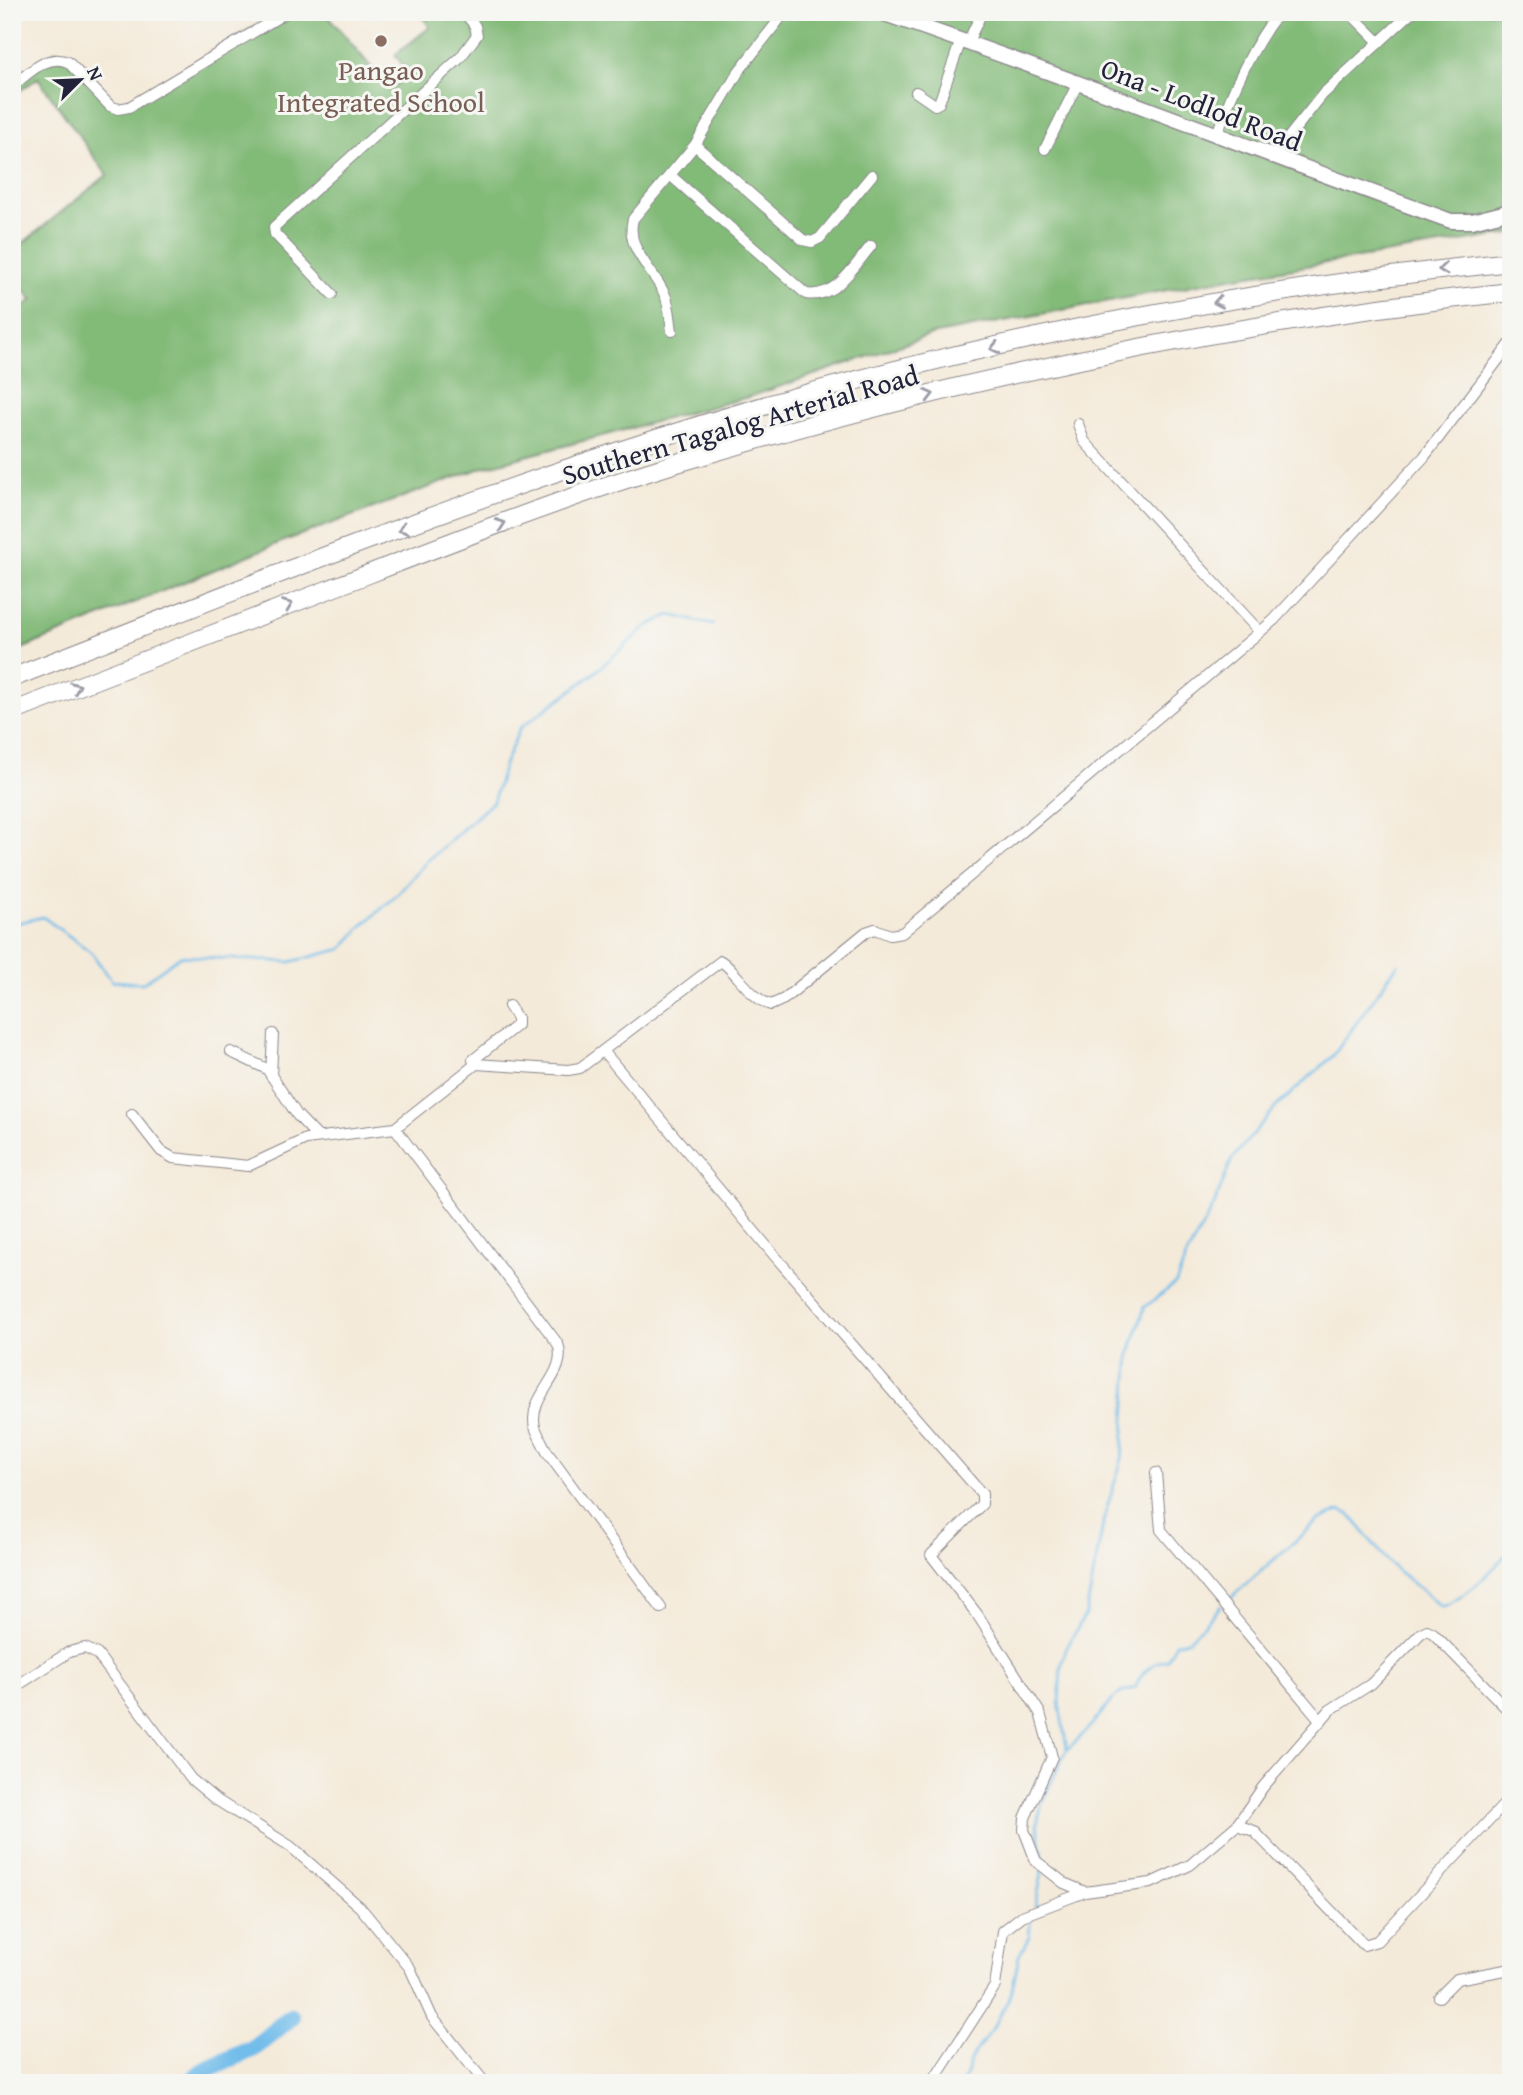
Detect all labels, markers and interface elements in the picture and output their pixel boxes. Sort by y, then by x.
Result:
marker: Pangao Integrated School [373,33,389,49]
north arrow [46,46,116,116]
street label: Ona - Lodlod Road [1095,47,1309,161]
place label: Pangao Integrated School [277,49,485,122]
text: N [80,62,111,85]
one-way arrow [1437,261,1448,276]
one-way arrow [1212,294,1224,309]
one-way arrow [989,340,1001,354]
street label: Southern Tagalog Arterial Road [557,353,923,495]
one-way arrow [923,389,935,403]
one-way arrow [494,518,506,532]
one-way arrow [398,520,410,534]
one-way arrow [281,600,293,614]
one-way arrow [69,682,81,696]

